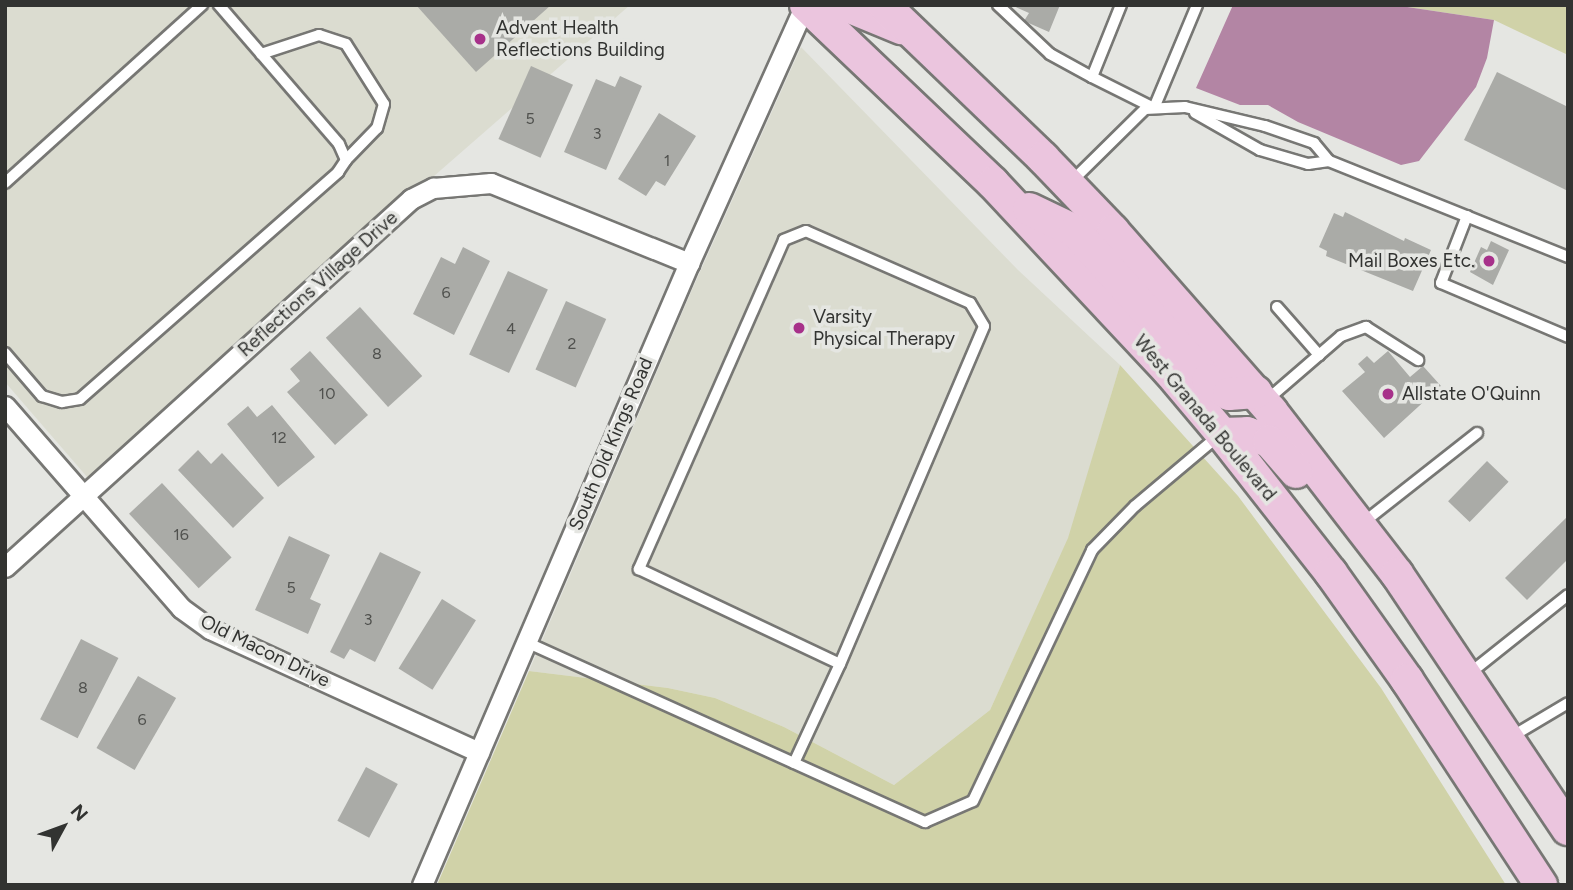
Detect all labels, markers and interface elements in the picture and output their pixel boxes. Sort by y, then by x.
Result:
place label: Advent Health Reflections Building [496,17,665,61]
marker: Advent Health Reflections Building [470,29,490,49]
house number: 5 [525,109,535,129]
house number: 3 [593,124,601,144]
house number: 1 [664,151,670,171]
street label: Reflections Village Drive [234,206,402,362]
place label: Mail Boxes Etc. [1348,250,1475,272]
marker: Mail Boxes Etc. [1481,253,1497,269]
house number: 6 [441,283,451,303]
place label: Varsity Physical Therapy [813,306,955,350]
house number: 4 [506,319,516,339]
marker: Varsity Physical Therapy [791,320,807,336]
street label: West Granada Boulevard [1129,330,1281,506]
house number: 2 [568,334,576,354]
house number: 8 [372,344,382,364]
street label: South Old Kings Road [564,354,658,534]
place label: Allstate O'Quinn [1402,383,1541,405]
house number: 10 [319,384,335,404]
marker: Allstate O'Quinn [1380,386,1396,402]
house number: 12 [271,428,287,448]
house number: 16 [173,525,189,545]
house number: 5 [286,578,296,598]
street label: Old Macon Drive [197,610,333,692]
house number: 3 [364,610,372,630]
house number: 8 [78,678,88,698]
house number: 6 [137,710,147,730]
north arrow [28,792,98,862]
text: N [66,800,93,826]

